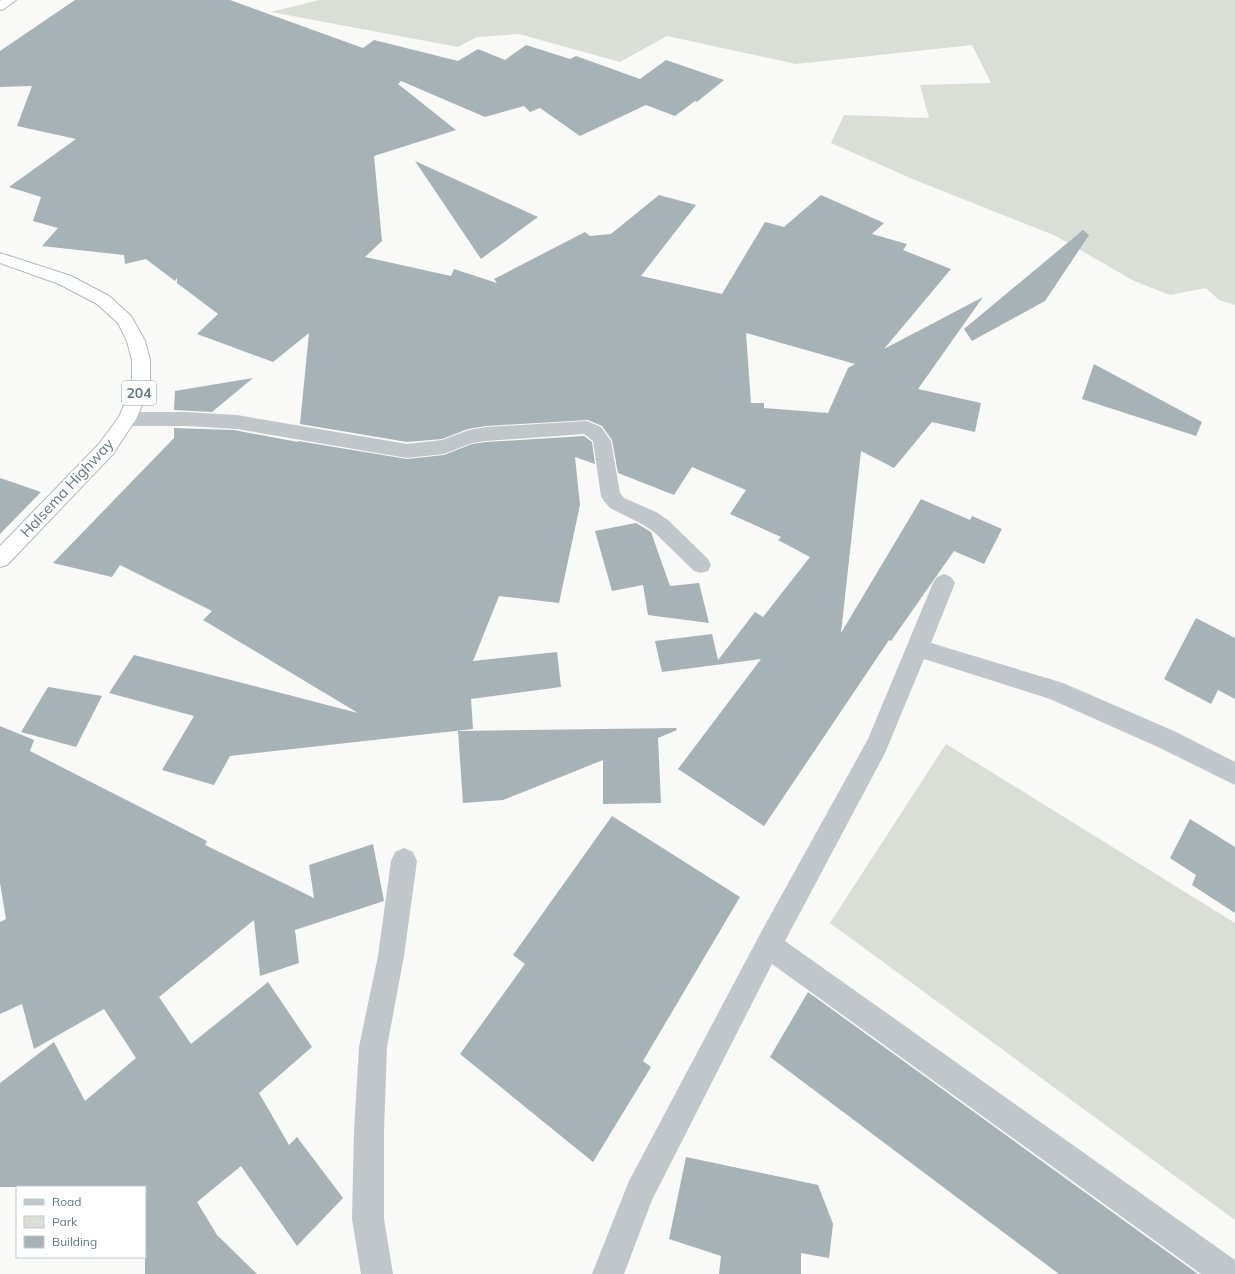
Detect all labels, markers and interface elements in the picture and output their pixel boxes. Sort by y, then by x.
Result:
road number: 204 [122,381,156,405]
street label: Halsema Highway [16,434,117,541]
legend [16,1186,146,1258]
text: Road [52,1194,81,1209]
text: Park [52,1214,78,1229]
text: Building [52,1234,97,1249]

